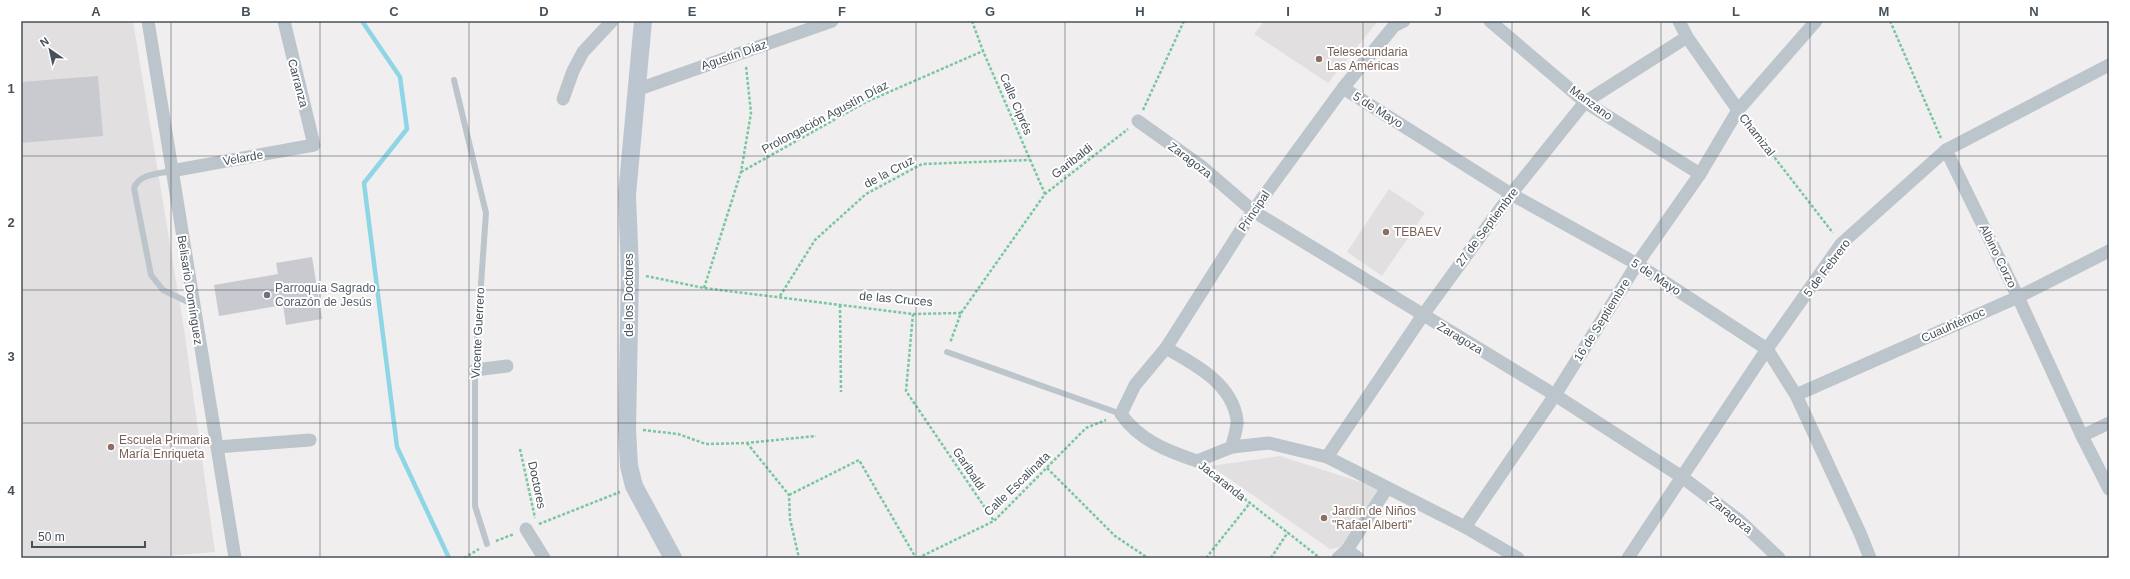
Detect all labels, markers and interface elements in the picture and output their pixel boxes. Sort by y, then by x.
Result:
text: A [91,4,101,19]
text: B [241,4,251,19]
text: C [389,4,399,19]
text: D [539,4,549,19]
text: E [688,4,697,19]
text: F [838,4,846,19]
text: G [985,4,995,19]
text: H [1135,4,1145,19]
text: I [1286,4,1290,19]
text: J [1434,4,1442,19]
text: K [1581,4,1591,19]
text: L [1732,4,1740,19]
text: M [1879,4,1889,19]
text: N [2029,4,2039,19]
north arrow [30,30,70,70]
text: N [38,34,51,49]
street label: Agustín Díaz [699,37,769,73]
place label: Telesecundaria Las Américas [1327,45,1408,73]
marker: Telesecundaria Las Américas [1314,54,1324,64]
street label: Carranza [285,57,311,109]
street label: Calle Ciprés [997,71,1035,137]
street label: Prolongación Agustín Díaz [759,78,891,156]
text: 1 [7,81,15,96]
street label: Manzano [1567,83,1615,123]
street label: 5 de Mayo [1351,89,1406,131]
street label: Chamizal [1736,111,1778,159]
street label: Zaragoza [1166,139,1215,181]
street label: Garibaldi [1049,141,1095,181]
street label: Velarde [222,148,265,168]
street label: de la Cruz [862,153,916,191]
street label: 27 de Septiembre [1453,185,1521,269]
street label: Principal [1235,188,1273,234]
text: 2 [7,215,15,230]
street label: Albino Corzo [1977,222,2019,290]
place label: TEBAEV [1394,225,1441,239]
marker: TEBAEV [1381,227,1391,237]
street label: Belisario Domínguez [174,234,206,346]
street label: 5 de Febrero [1801,236,1853,300]
street label: de los Doctores [622,253,636,337]
street label: 5 de Mayo [1629,256,1684,298]
street label: 16 de Septiembre [1571,276,1633,364]
place label: Parroquia Sagrado Corazón de Jesús [275,281,376,309]
street label: Vicente Guerrero [469,287,487,379]
street label: de las Cruces [859,289,933,309]
marker: Parroquia Sagrado Corazón de Jesús [262,290,272,300]
street label: Cuauhtémoc [1919,305,1987,345]
street label: Zaragoza [1435,319,1486,357]
text: 3 [7,349,15,364]
place label: Escuela Primaria María Enriqueta [119,433,210,461]
marker: Escuela Primaria María Enriqueta [106,442,116,452]
street label: Garibaldi [950,445,988,493]
street label: Calle Escalinata [981,449,1053,519]
street label: Jacaranda [1196,458,1249,504]
street label: Doctores [525,460,549,510]
text: 4 [7,483,15,498]
street label: Zaragoza [1707,494,1755,537]
place label: Jardín de Niños "Rafael Alberti" [1332,504,1416,532]
marker: Jardín de Niños "Rafael Alberti" [1319,513,1329,523]
scale bar [32,523,145,549]
text: 50 m [38,530,65,544]

